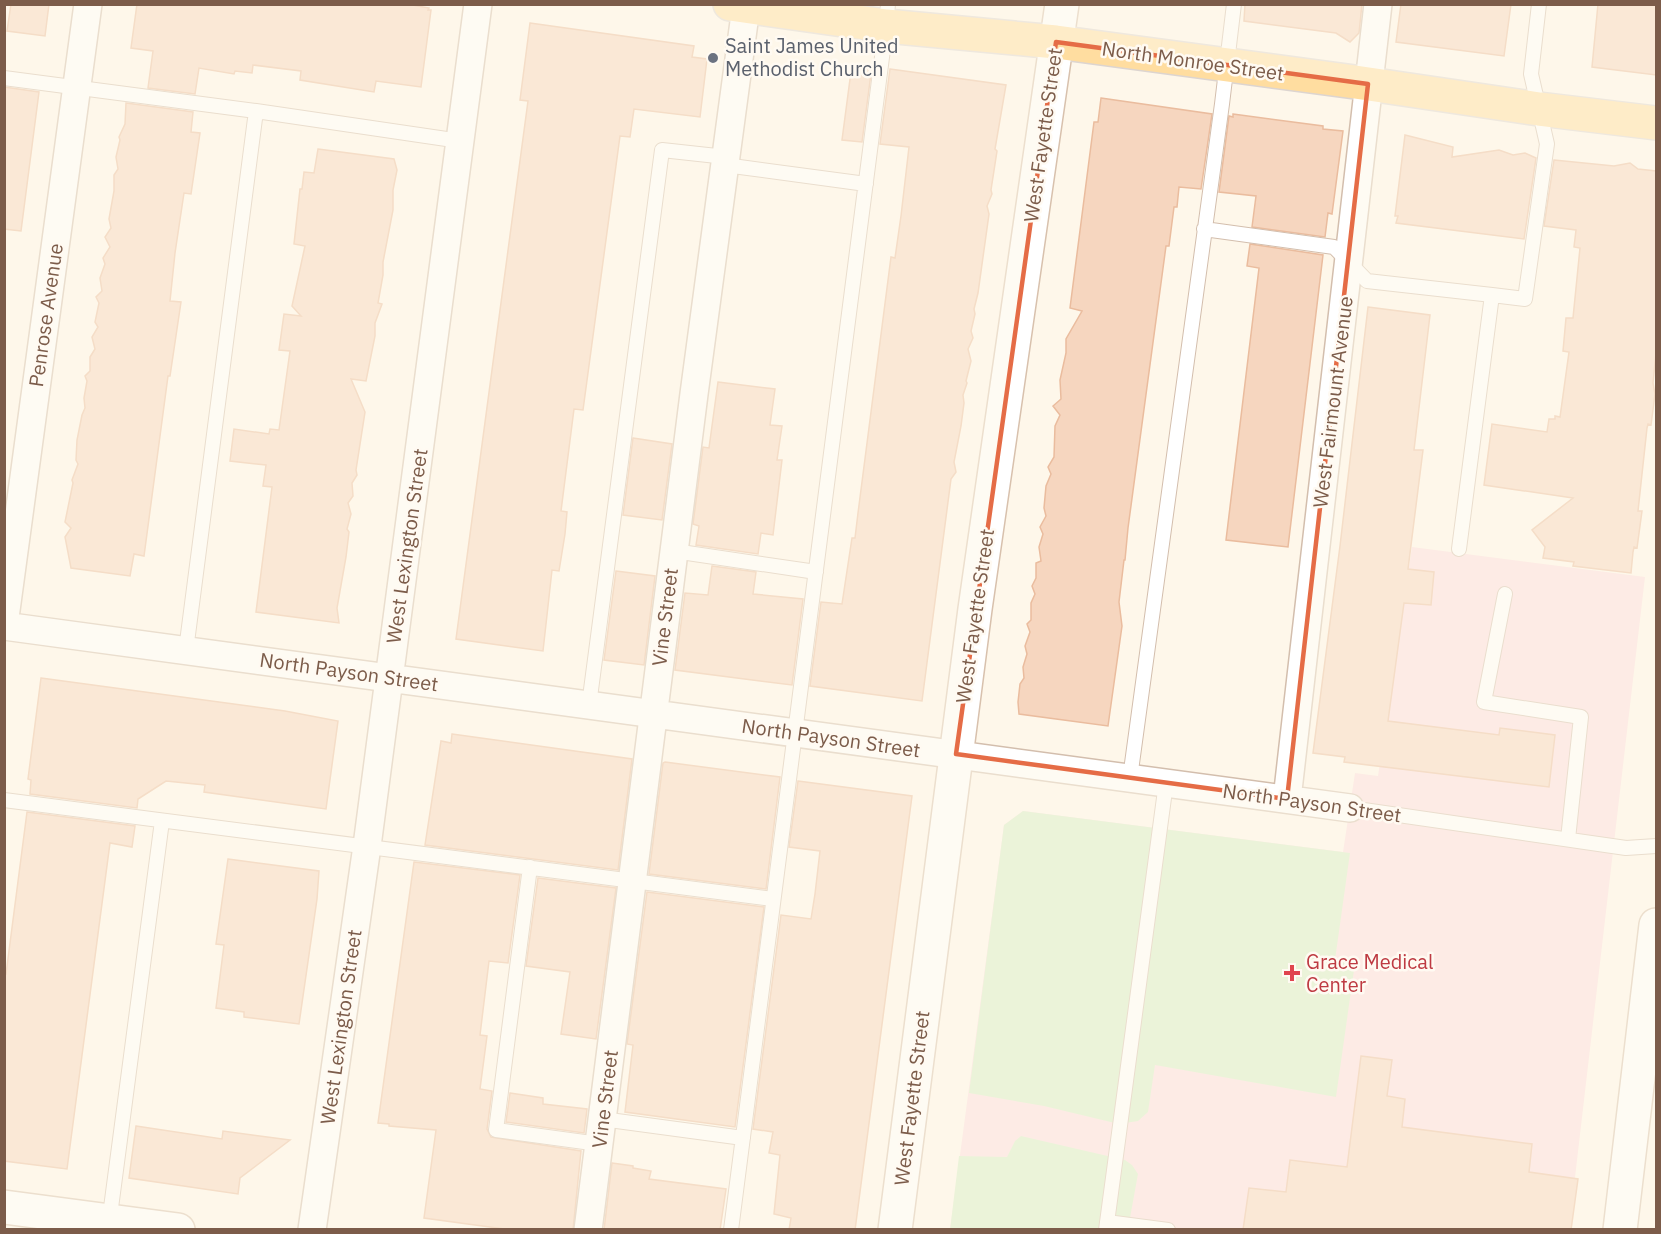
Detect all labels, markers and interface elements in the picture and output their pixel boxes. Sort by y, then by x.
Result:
place label: Saint James United Methodist Church [725,32,899,82]
street label: North Monroe Street [1100,34,1286,87]
street label: West Fayette Street [1017,46,1068,224]
marker: Saint James United Methodist Church [706,51,720,65]
street label: Penrose Avenue [22,241,69,388]
street label: West Fairmount Avenue [1306,294,1359,509]
street label: West Lexington Street [379,447,434,645]
street label: West Fayette Street [949,527,1000,705]
street label: Vine Street [645,566,684,668]
street label: North Payson Street [258,646,440,697]
street label: North Payson Street [740,712,922,763]
street label: North Payson Street [1221,777,1403,828]
street label: West Lexington Street [313,928,368,1126]
place label: Grace Medical Center [1306,948,1433,998]
marker: Grace Medical Center [1283,964,1301,982]
street label: West Fayette Street [887,1009,936,1187]
street label: Vine Street [585,1048,624,1150]

